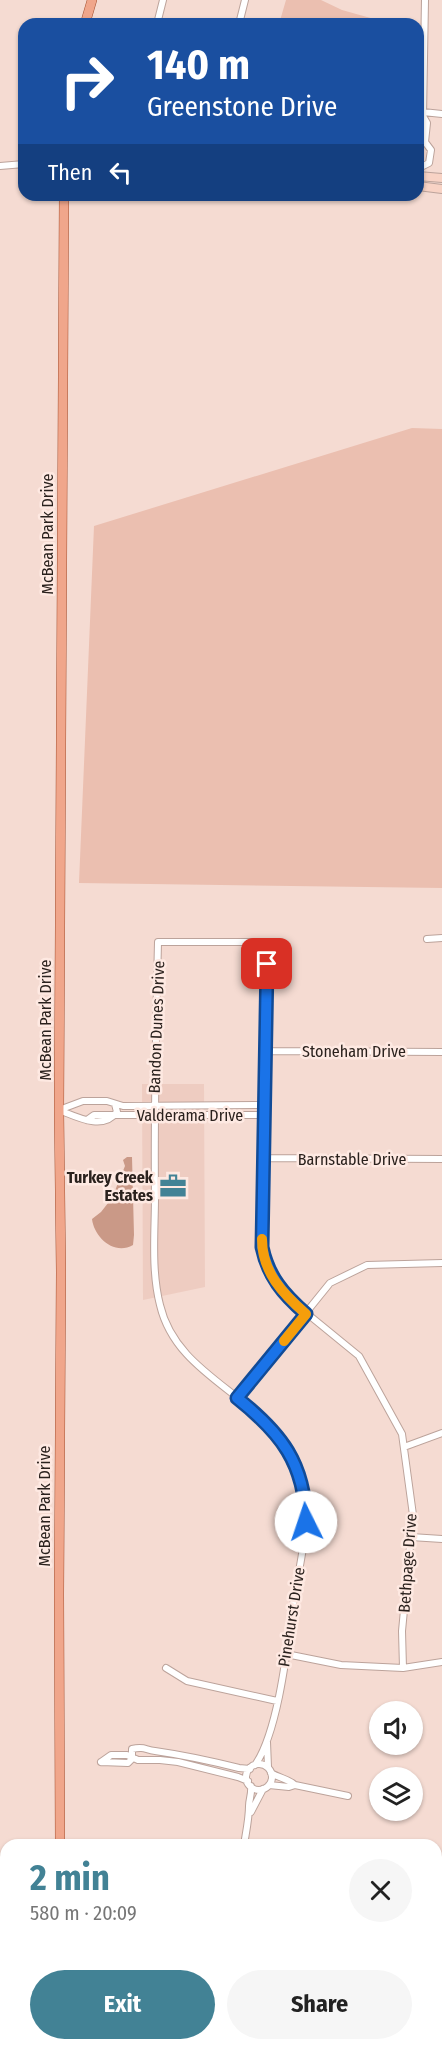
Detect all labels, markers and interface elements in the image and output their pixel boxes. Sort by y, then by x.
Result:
text: 140 m [147,40,250,90]
icon: right [48,42,126,120]
text: Greenstone Drive [147,91,337,123]
icon: left [104,156,137,189]
text: Then [48,159,92,186]
street label: McBean Park Drive [38,474,57,594]
pin [241,938,292,989]
icon: arrive [250,947,283,980]
street label: McBean Park Drive [36,960,55,1080]
street label: Bandon Dunes Drive [145,960,168,1094]
street label: Stoneham Drive [302,1042,406,1061]
street label: Valderama Drive [137,1106,243,1125]
street label: Barnstable Drive [298,1150,406,1169]
place label: Turkey Creek Estates [67,1168,154,1205]
office icon: Turkey Creek Estates [158,1171,188,1201]
street label: McBean Park Drive [35,1446,54,1566]
position arrow [274,1490,338,1554]
street label: Bethpage Drive [395,1513,420,1613]
street label: Pinehurst Drive [274,1566,309,1668]
map controls [369,1701,423,1821]
button: sound [369,1701,423,1755]
button: layers [369,1767,423,1821]
text: 2 min [30,1856,110,1900]
button: close [349,1859,412,1922]
text: 580 m · 20:09 [30,1901,137,1925]
button: Exit [30,1970,215,2039]
button: Share [227,1970,412,2039]

